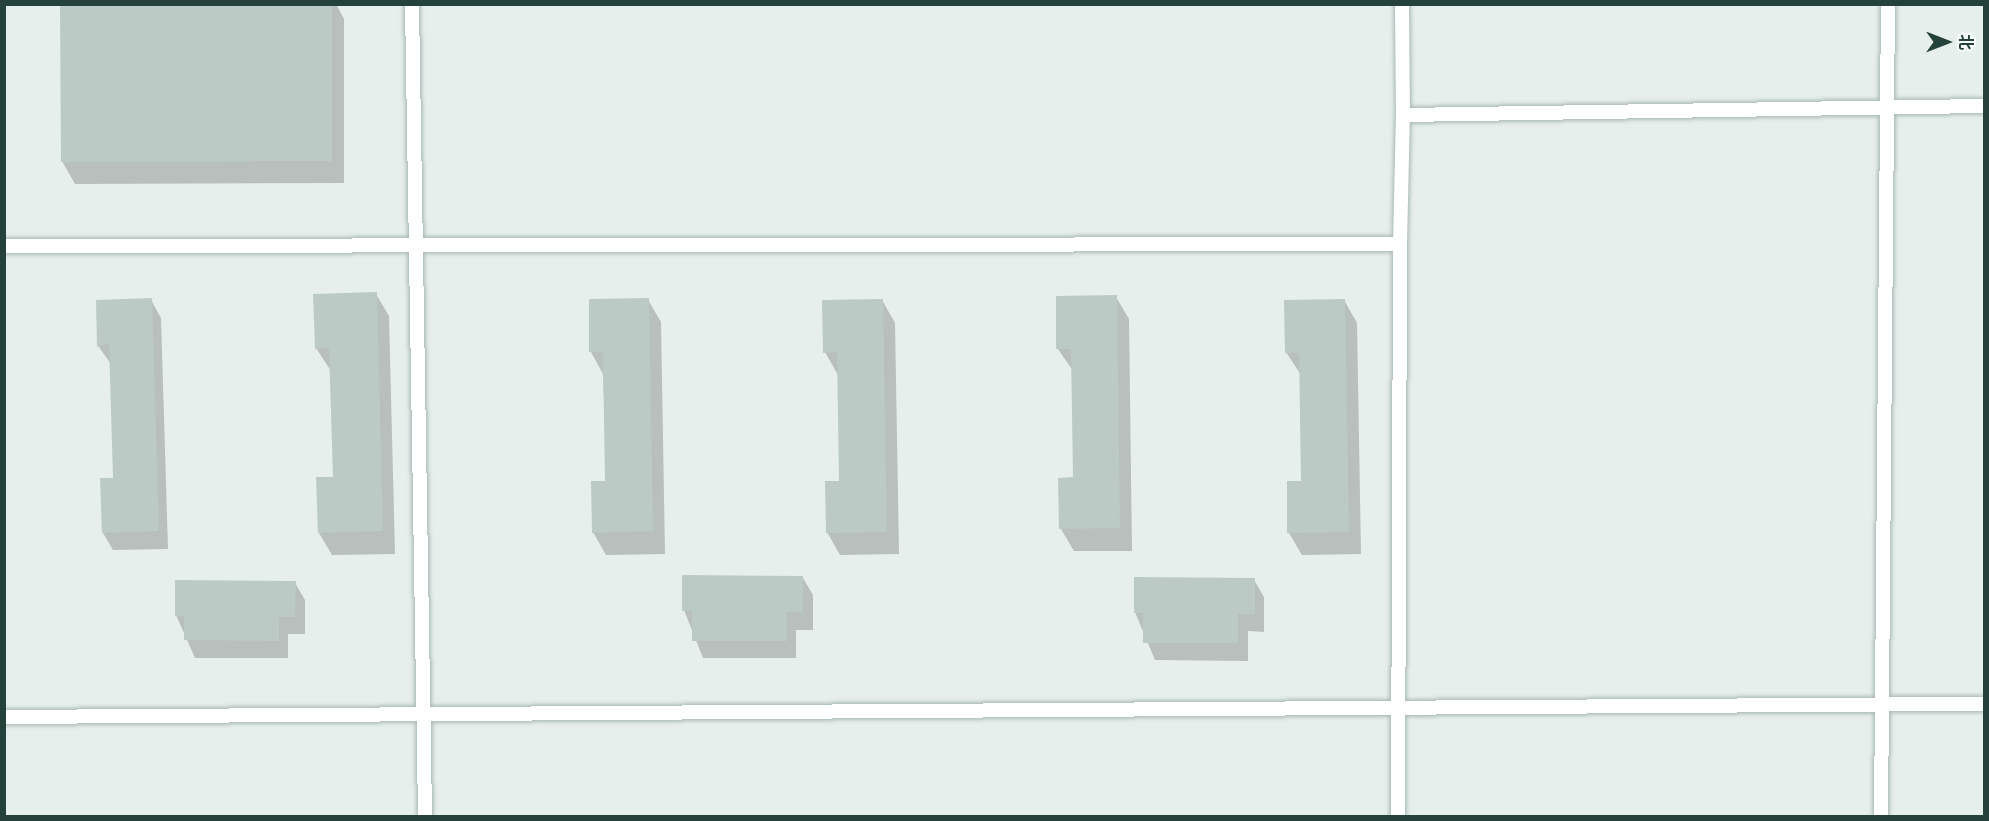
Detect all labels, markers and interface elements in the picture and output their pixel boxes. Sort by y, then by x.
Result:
north arrow [1917,12,1977,72]
text: 北 [1957,34,1974,50]

